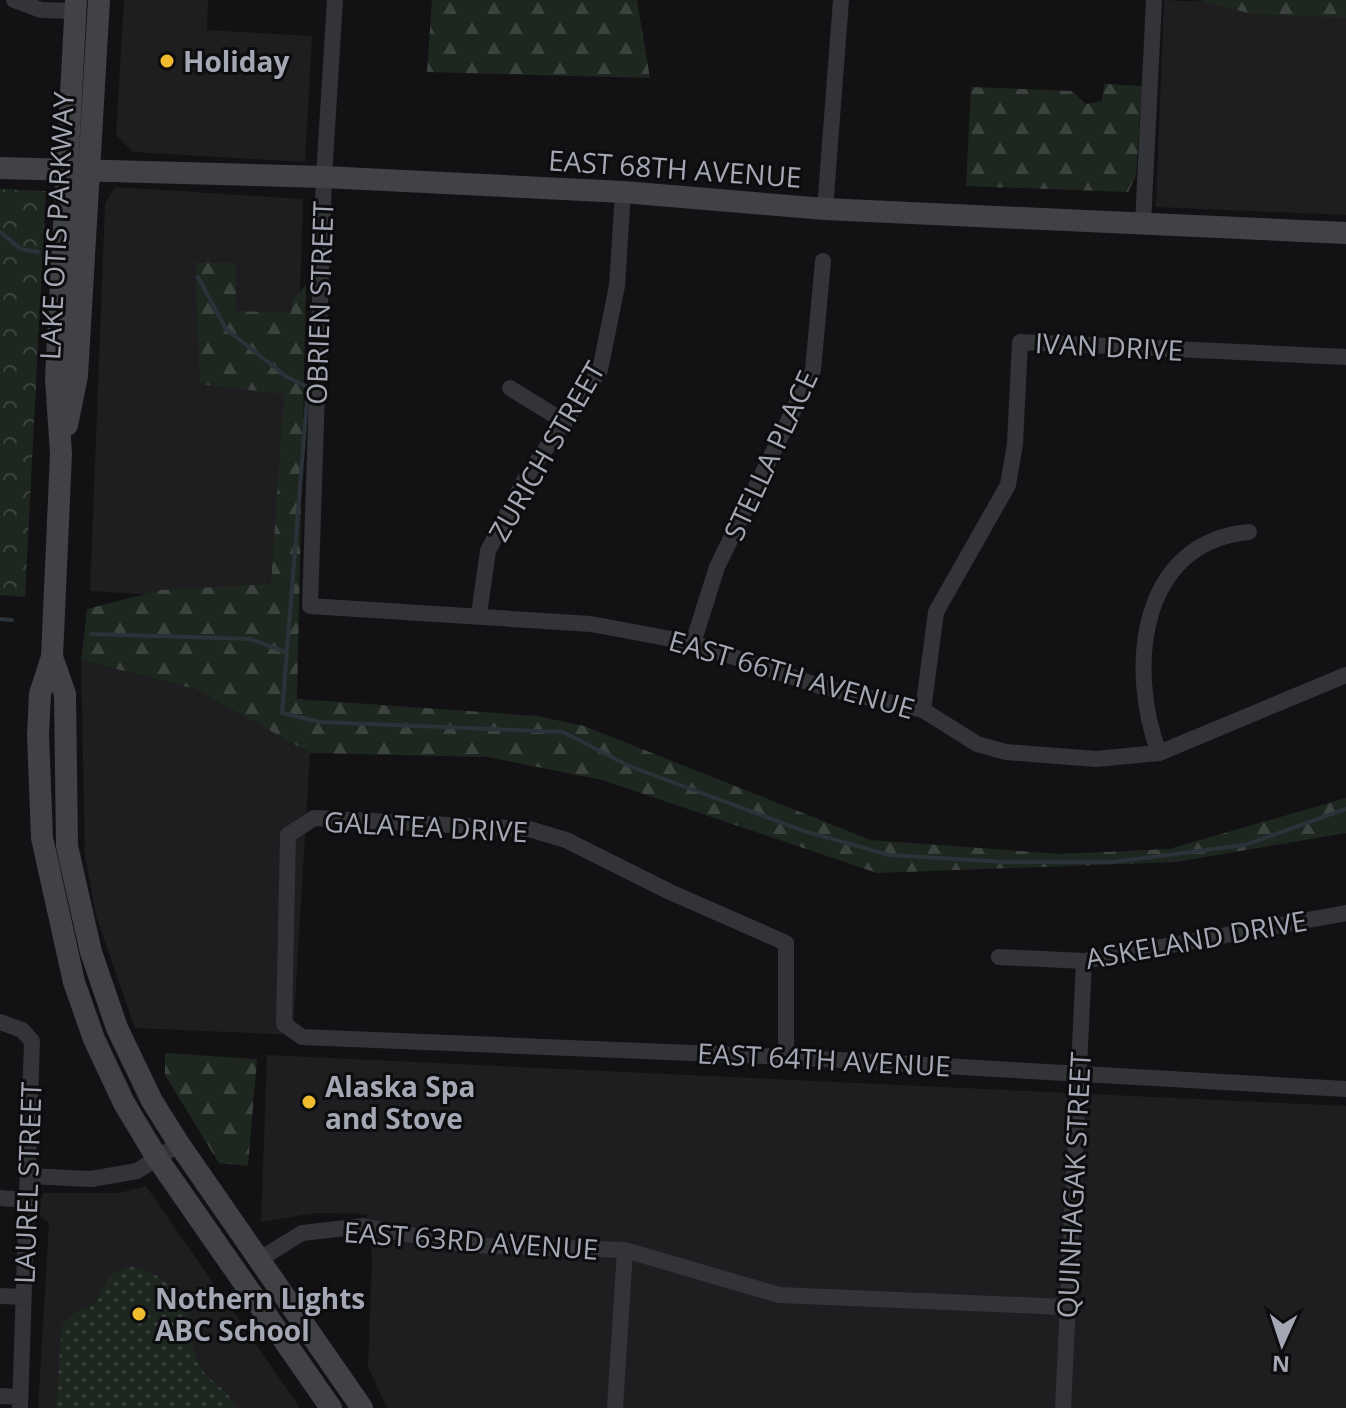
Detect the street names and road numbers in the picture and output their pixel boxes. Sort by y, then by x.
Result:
street label: LAKE OTIS PARKWAY [30,91,82,361]
street label: EAST 68TH AVENUE [547,140,803,196]
street label: OBRIEN STREET [296,200,342,405]
street label: IVAN DRIVE [1034,323,1184,369]
street label: ZURICH STREET [479,354,613,548]
street label: STELLA PLACE [714,364,826,546]
street label: EAST 66TH AVENUE [665,621,919,727]
street label: GALATEA DRIVE [323,802,529,850]
street label: ASKELAND DRIVE [1082,901,1310,977]
street label: EAST 64TH AVENUE [696,1033,952,1085]
street label: QUINHAGAK STREET [1047,1050,1099,1319]
street label: LAUREL STREET [4,1081,50,1285]
street label: EAST 63RD AVENUE [342,1212,600,1268]

